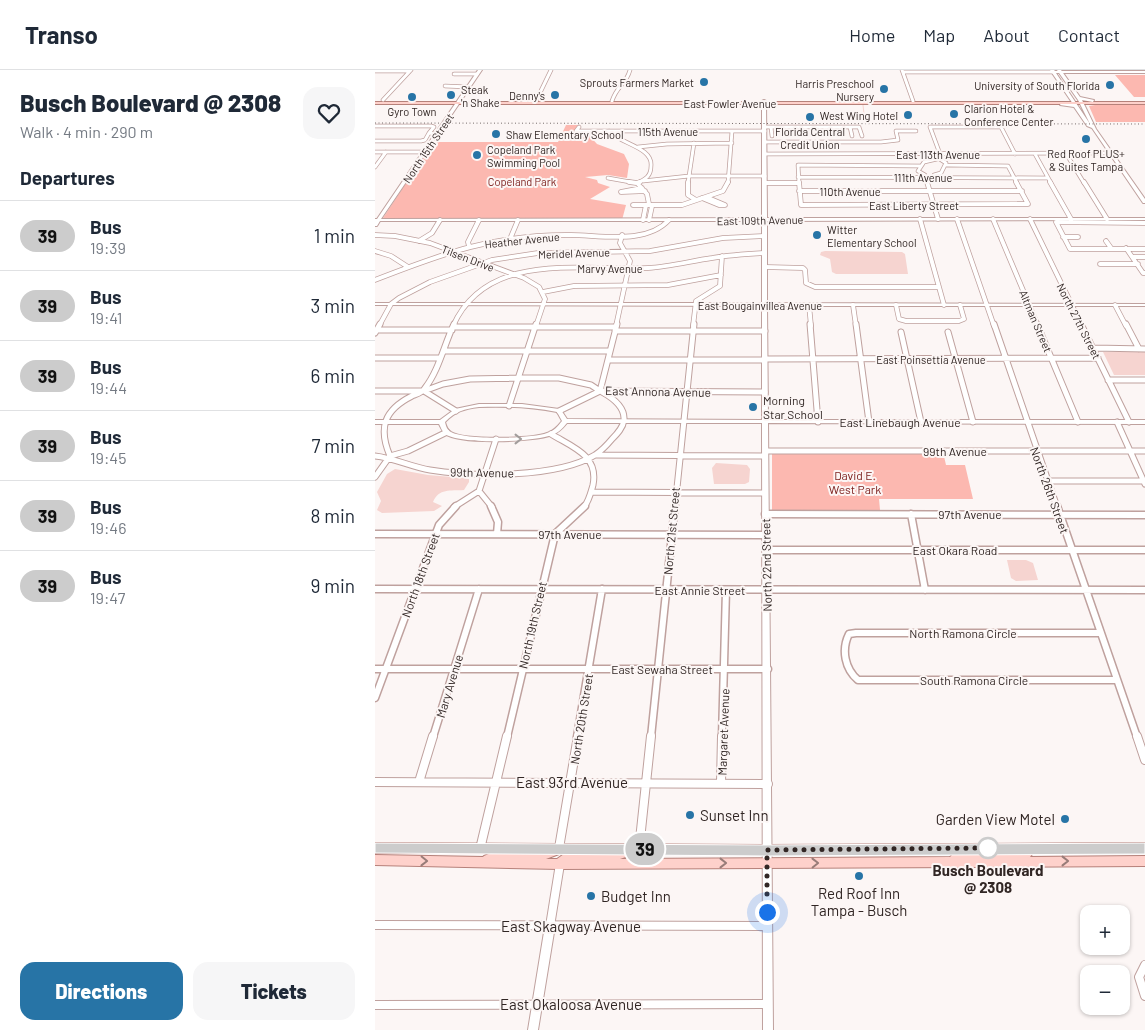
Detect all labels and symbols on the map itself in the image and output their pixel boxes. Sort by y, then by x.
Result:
place label: Sprouts Farmers Market [580,76,694,89]
marker: Sprouts Farmers Market [698,76,710,88]
place label: Harris Preschool Nursery [795,77,874,103]
place label: University of South Florida [974,79,1100,92]
marker: University of South Florida [1104,79,1116,91]
place label: Steak 'n Shake [461,83,500,109]
marker: Harris Preschool Nursery [878,83,890,95]
marker: Steak 'n Shake [445,89,457,101]
place label: Denny's [509,89,545,102]
marker: Denny's [549,89,561,101]
marker: Gyro Town [406,91,418,103]
street label: East Fowler Avenue [684,97,777,110]
place label: Clarion Hotel & Conference Center [964,102,1053,128]
place label: Gyro Town [387,105,437,118]
marker: Clarion Hotel & Conference Center [948,108,960,120]
place label: West Wing Hotel [820,109,898,122]
marker: West Wing Hotel [902,109,914,121]
street label: North 15th Street [400,111,456,185]
marker: Florida Central Credit Union [804,111,816,123]
street label: 115th Avenue [638,125,698,138]
place label: Florida Central Credit Union [775,125,845,151]
marker: Shaw Elementary School [490,128,502,140]
place label: Shaw Elementary School [506,128,624,141]
marker: Red Roof PLUS+ & Suites Tampa [1080,133,1092,145]
place label: Copeland Park Swimming Pool [487,143,560,169]
place label: Red Roof PLUS+ & Suites Tampa [1047,147,1125,173]
street label: East 113th Avenue [896,148,980,161]
marker: Copeland Park Swimming Pool [471,149,483,161]
street label: 111th Avenue [894,171,952,184]
park label: Copeland Park [488,175,557,188]
street label: 110th Avenue [819,185,881,198]
street label: East Liberty Street [869,199,959,212]
street label: East 109th Avenue [717,213,804,227]
place label: Witter Elementary School [827,223,917,249]
marker: Witter Elementary School [811,229,823,241]
street label: Heather Avenue [484,230,560,250]
street label: Tilsen Drive [440,242,496,274]
street label: Meridel Avenue [538,245,610,261]
street label: Marvy Avenue [577,262,643,275]
street label: North 27th Street [1054,281,1104,361]
street label: Altman Street [1017,288,1055,354]
street label: East Bougainvillea Avenue [698,299,822,312]
street label: East Poinsettia Avenue [876,353,986,366]
street label: East Annona Avenue [605,383,711,399]
place label: Morning Star School [763,393,823,421]
marker: Morning Star School [747,401,759,413]
street label: East Linebaugh Avenue [839,415,961,429]
one-way arrow [514,434,522,444]
street label: 99th Avenue [923,444,987,458]
street label: North 26th Street [1028,445,1072,535]
street label: 99th Avenue [450,464,514,480]
park label: David E. West Park [829,468,881,496]
street label: North 21st Street [660,486,682,576]
street label: 97th Avenue [938,507,1002,521]
street label: North 22nd Street [758,518,774,612]
street label: 97th Avenue [538,527,602,541]
street label: North 18th Street [398,531,442,619]
street label: East Okara Road [913,543,997,557]
street label: North 19th Street [515,580,549,670]
street label: East Annie Street [655,583,745,597]
street label: North Ramona Circle [909,626,1017,640]
street label: Mary Avenue [433,653,465,719]
street label: East Sewaha Street [611,662,713,676]
street label: North 20th Street [567,673,595,765]
street label: South Ramona Circle [920,673,1028,687]
street label: Margaret Avenue [714,688,732,776]
street label: East 93rd Avenue [516,773,628,791]
place label: Sunset Inn [700,806,769,824]
marker: Sunset Inn [684,809,696,821]
place label: Garden View Motel [936,810,1055,828]
marker: Garden View Motel [1059,813,1071,825]
line badge: 39 [623,833,667,865]
marker: Busch Boulevard @ 2308 [977,837,999,859]
one-way arrow [420,856,428,866]
one-way arrow [1062,856,1070,866]
one-way arrow [720,858,727,868]
one-way arrow [812,858,820,868]
place label: Busch Boulevard @ 2308 [933,861,1043,896]
marker: Red Roof Inn Tampa - Busch [853,870,865,882]
place label: Red Roof Inn Tampa - Busch [811,884,907,919]
place label: Budget Inn [601,887,671,905]
marker: Budget Inn [585,890,597,902]
your location [755,900,780,925]
street label: East Skagway Avenue [501,917,641,935]
street label: East Okaloosa Avenue [500,995,642,1013]

